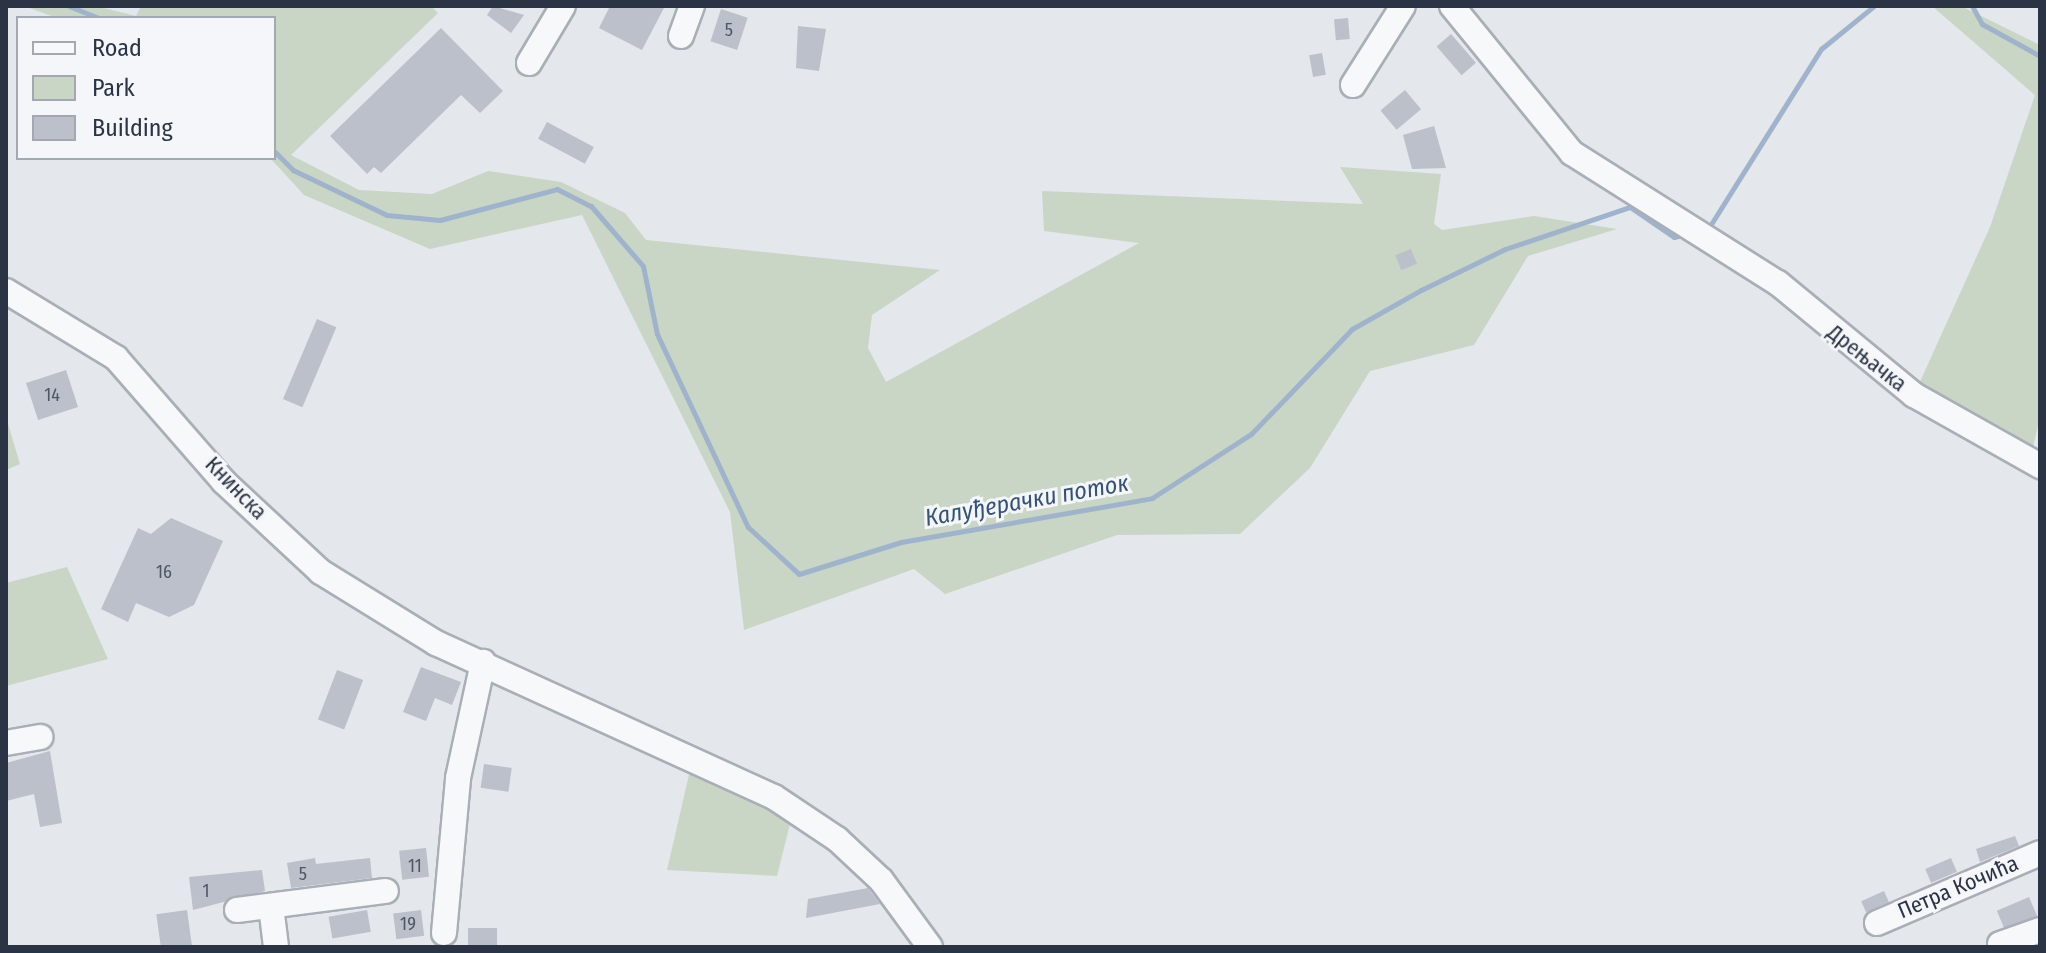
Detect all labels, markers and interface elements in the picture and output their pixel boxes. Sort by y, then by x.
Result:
legend [16,16,276,160]
house number: 5 [725,19,733,41]
text: Road [92,34,142,62]
text: Park [92,74,135,102]
text: Building [92,114,173,142]
street label: Дрењачка [1822,319,1912,397]
house number: 14 [44,384,60,406]
street label: Книнска [200,451,272,525]
water label: Калуђерачки поток [923,469,1131,533]
house number: 16 [156,561,172,583]
street label: Петра Кочића [1894,850,2022,924]
house number: 11 [408,855,422,877]
house number: 5 [299,863,307,885]
house number: 1 [202,880,210,902]
house number: 19 [400,913,416,935]

